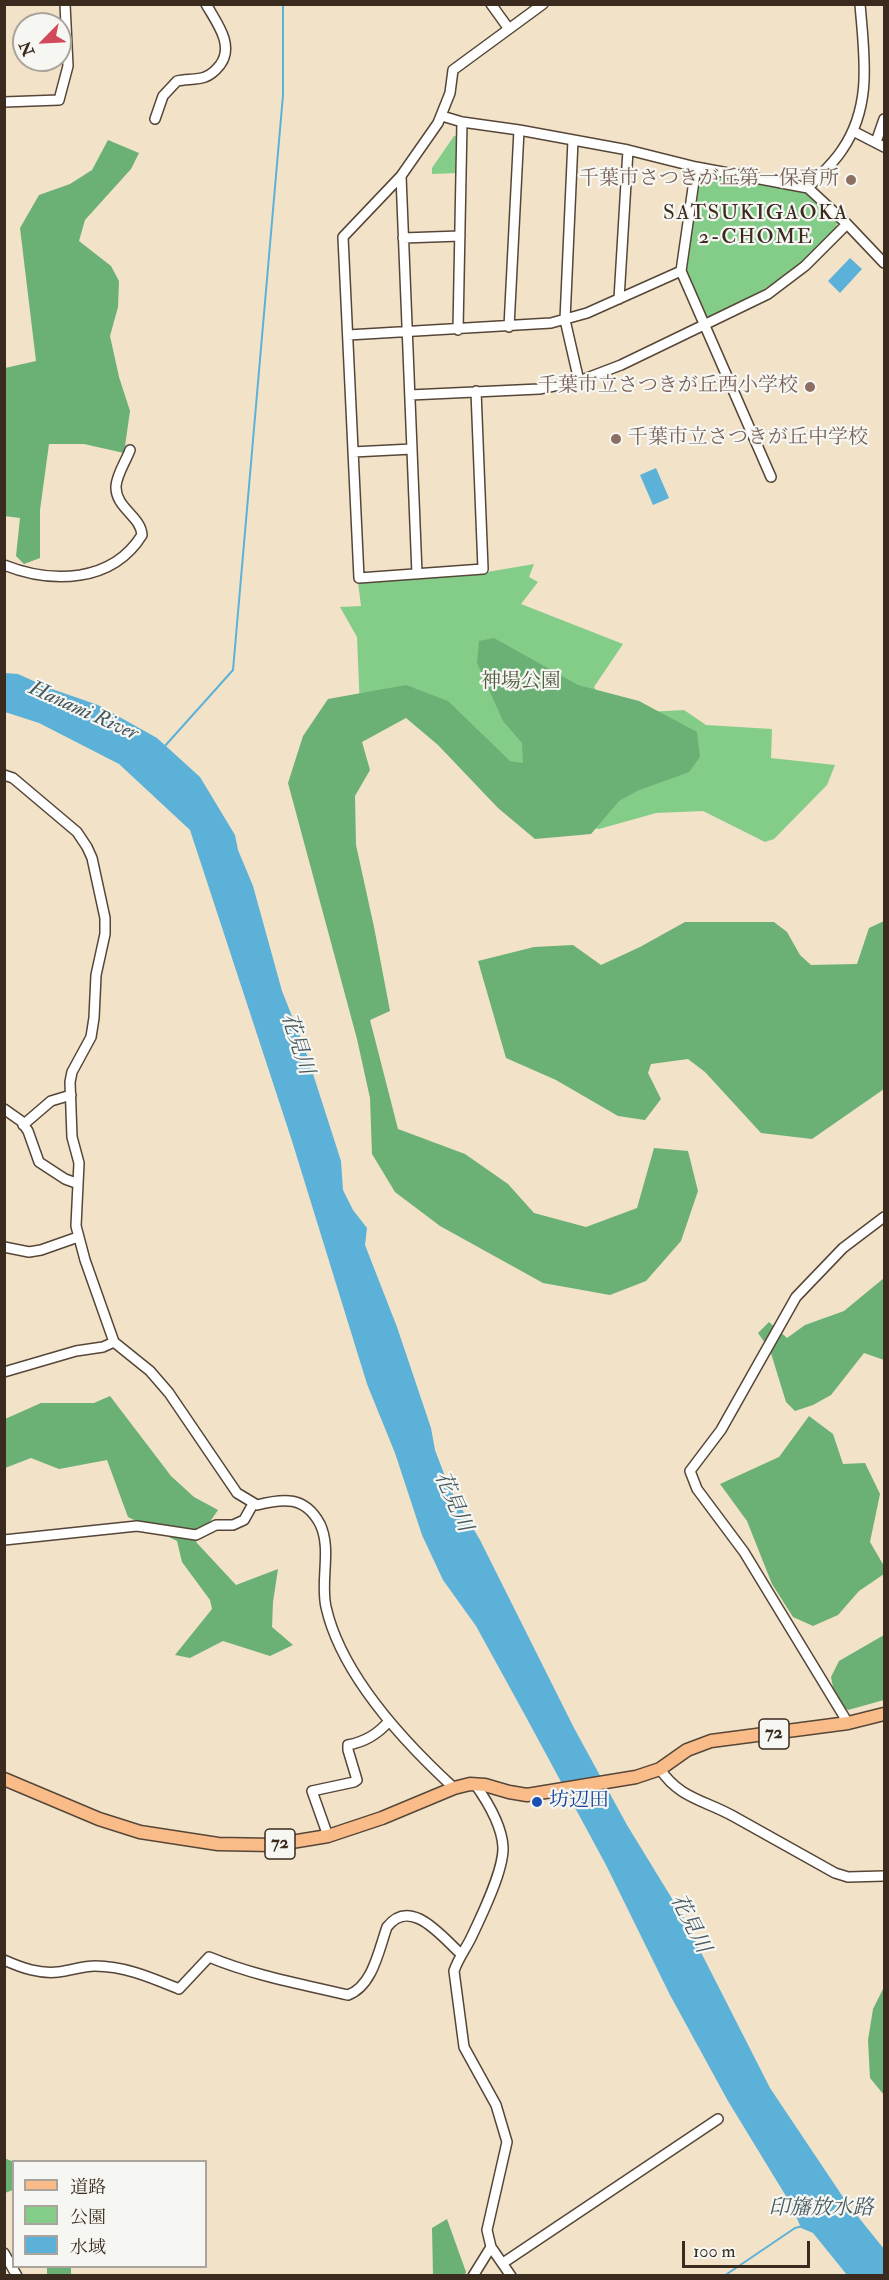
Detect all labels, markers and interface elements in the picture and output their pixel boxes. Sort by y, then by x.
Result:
north arrow [12,12,72,72]
text: N [15,38,39,59]
place label: 千葉市さつきが丘第一保育所 [579,168,839,192]
marker: 千葉市さつきが丘第一保育所 [844,173,858,187]
district label: SATSUKIGAOKA 2-CHOME [663,201,849,251]
place label: 千葉市立さつきが丘西小学校 [538,375,798,399]
marker: 千葉市立さつきが丘西小学校 [803,380,817,394]
place label: 千葉市立さつきが丘中学校 [628,427,868,451]
marker: 千葉市立さつきが丘中学校 [609,432,623,446]
park label: 神場公園 [481,671,561,695]
water label: Hanami River [24,677,142,747]
water label: 花見川 [274,1010,318,1078]
water label: 花見川 [428,1468,476,1536]
road number: 72 [759,1719,789,1749]
place label: 坊辺田 [549,1790,609,1814]
marker: 坊辺田 [530,1795,544,1809]
road number: 72 [265,1829,295,1859]
water label: 花見川 [663,1890,715,1958]
legend [12,2160,207,2268]
text: 道路 [70,2176,106,2199]
water label: 印旛放水路 [769,2196,873,2222]
text: 公園 [70,2206,106,2229]
scale bar [685,2229,812,2267]
text: 水域 [70,2236,106,2259]
text: 100 m [693,2240,736,2263]

